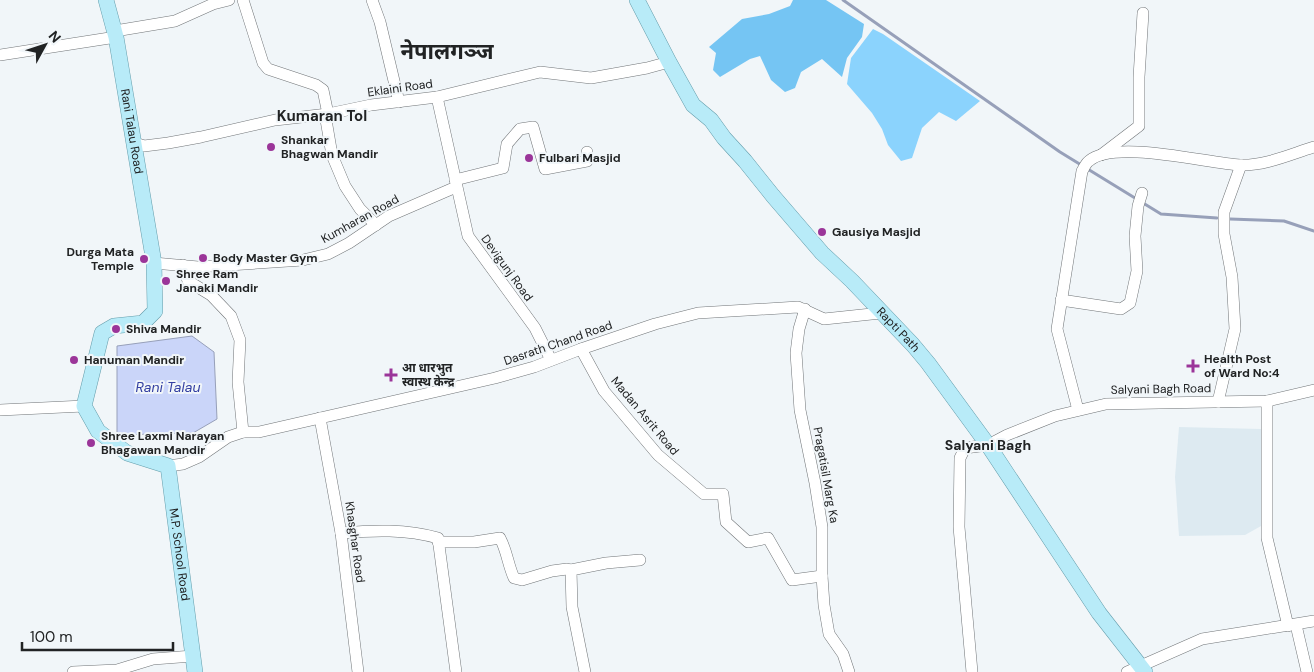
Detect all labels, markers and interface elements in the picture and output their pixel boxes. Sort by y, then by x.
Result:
north arrow [20,20,70,70]
text: N [45,27,65,46]
district label: नेपालगञ्ज [401,37,494,66]
street label: Eklaini Road [366,75,434,101]
street label: Rani Talau Road [117,88,147,175]
district label: Kumaran Tol [277,106,367,126]
place label: Shankar Bhagwan Mandir [281,132,378,162]
marker: Shankar Bhagwan Mandir [265,141,277,153]
place label: Fulbari Masjid [539,150,621,166]
marker: Fulbari Masjid [523,152,535,164]
street label: Kumharan Road [318,191,402,247]
place label: Gausiya Masjid [832,224,921,240]
marker: Gausiya Masjid [816,226,828,238]
street label: Devigunj Road [477,232,537,304]
place label: Durga Mata Temple [67,244,134,274]
place label: Body Master Gym [213,250,318,266]
marker: Body Master Gym [197,252,209,264]
marker: Durga Mata Temple [138,253,150,265]
place label: Shree Ram Janaki Mandir [176,266,258,296]
marker: Shree Ram Janaki Mandir [160,275,172,287]
street label: Rapti Path [873,304,924,355]
street label: Dasrath Chand Road [502,317,614,369]
place label: Shiva Mandir [126,321,201,337]
marker: Shiva Mandir [110,323,122,335]
place label: Health Post of Ward No:4 [1204,351,1280,381]
place label: Hanuman Mandir [84,352,184,368]
marker: Hanuman Mandir [68,354,80,366]
marker: Health Post of Ward No:4 [1186,359,1200,373]
place label: आ धारभुत स्वास्थ केन्द्र [402,360,455,390]
marker: आ धारभुत स्वास्थ केन्द्र [384,368,398,382]
street label: Madan Asrit Road [607,373,683,459]
water label: Rani Talau [136,378,200,396]
street label: Salyani Bagh Road [1111,380,1211,398]
street label: Pragatisil Marg Ka [810,426,842,524]
place label: Shree Laxmi Narayan Bhagawan Mandir [101,428,224,458]
district label: Salyani Bagh [945,436,1031,454]
marker: Shree Laxmi Narayan Bhagawan Mandir [85,437,97,449]
street label: Khasghar Road [341,500,369,584]
street label: M.P. School Road [166,507,194,602]
scale bar [22,620,174,652]
text: 100 m [30,627,73,647]

